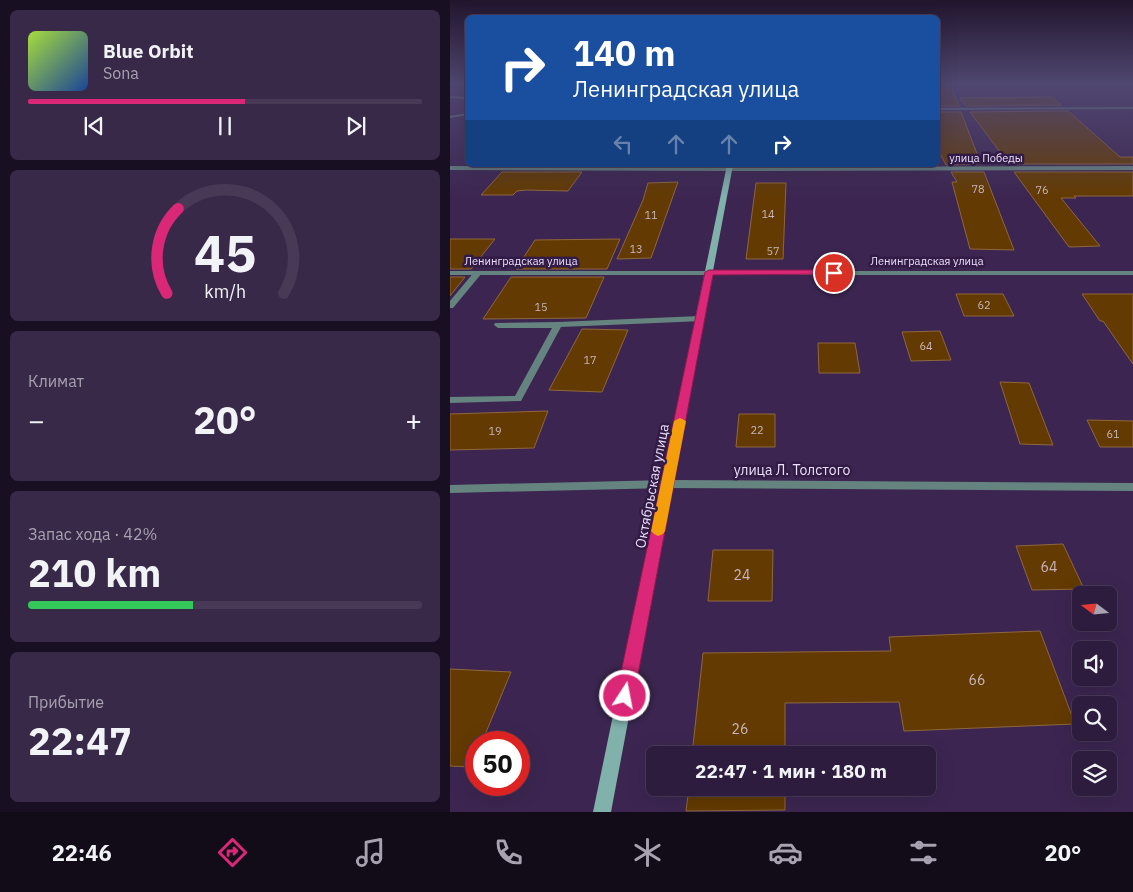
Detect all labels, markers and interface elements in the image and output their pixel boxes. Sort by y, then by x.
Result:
text: 140 m [573,30,676,76]
icon: right [490,35,555,100]
text: Blue Orbit [103,39,193,63]
text: Sona [103,63,139,83]
text: Ленинградская улица [573,74,799,103]
icon: previous [80,112,108,140]
icon: pause [211,112,239,140]
icon: next [342,112,370,140]
icon: left [609,130,637,158]
icon: ahead [662,130,690,158]
icon: ahead [715,130,743,158]
icon: right [768,130,796,158]
street label: улица Победы [949,151,1023,165]
house number: 78 [971,182,985,196]
house number: 76 [1035,183,1049,197]
house number: 14 [761,207,775,221]
house number: 11 [644,208,658,222]
text: 45 [194,219,256,286]
house number: 13 [629,242,643,256]
house number: 57 [766,244,780,258]
pin [813,252,855,294]
street label: Ленинградская улица [464,254,578,268]
street label: Ленинградская улица [870,254,984,268]
icon: arrive [820,259,848,287]
text: km/h [204,280,246,303]
house number: 62 [977,298,991,312]
house number: 15 [534,300,548,314]
house number: 64 [919,339,933,353]
house number: 17 [583,353,597,367]
text: Климат [28,371,84,391]
text: 20° [193,395,257,444]
text: − [28,402,45,439]
text: + [405,402,422,439]
street label: Октябрьская улица [631,422,673,550]
house number: 22 [750,423,764,437]
house number: 19 [488,424,502,438]
house number: 61 [1106,427,1120,441]
street label: улица Л. Толстого [734,461,850,479]
text: Запас хода · 42% [28,524,157,544]
text: 210 km [28,548,161,597]
house number: 64 [1041,558,1057,576]
house number: 24 [734,566,750,584]
north arrow [1072,586,1118,631]
map controls [1072,586,1117,796]
button: sound [1072,641,1117,686]
position arrow [598,669,650,721]
house number: 66 [969,671,985,689]
text: Прибытие [28,692,104,712]
button: search [1072,696,1117,741]
text: 22:47 [28,716,132,765]
house number: 26 [732,720,748,738]
speed limit sign: 50 [465,731,530,796]
button: layers [1072,751,1117,796]
text: 22:47 · 1 мин · 180 m [695,759,887,783]
icon: directions [215,835,250,870]
icon: music [353,835,388,870]
icon: phone [491,835,526,870]
icon: climate [630,835,665,870]
icon: car [768,835,803,870]
icon: filters [906,835,941,870]
text: 22:46 [52,838,112,867]
text: 20° [1045,838,1081,867]

